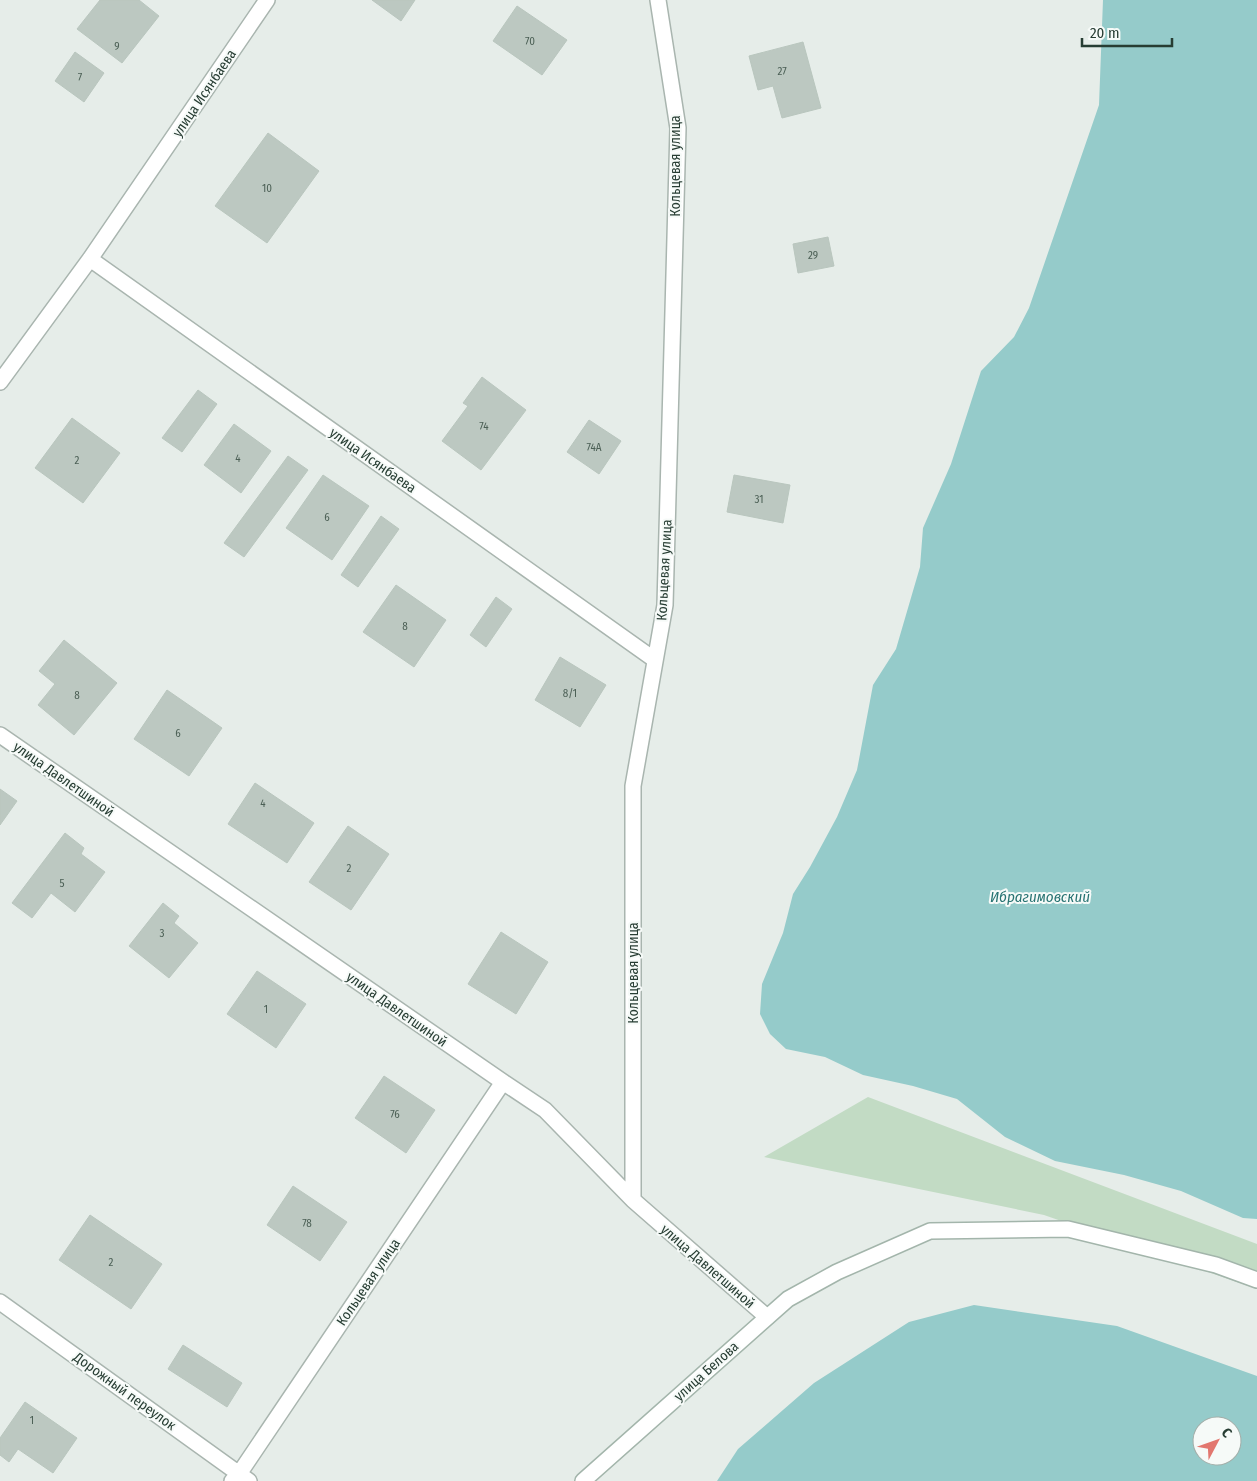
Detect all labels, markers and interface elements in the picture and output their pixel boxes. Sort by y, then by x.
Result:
scale bar [1082,15,1172,47]
text: 20 m [1090,24,1120,42]
house number: 70 [525,35,535,48]
house number: 9 [114,40,120,53]
street label: улица Исянбаева [169,46,240,140]
house number: 27 [777,65,787,78]
house number: 7 [78,71,83,84]
street label: Кольцевая улица [667,115,684,217]
house number: 10 [262,182,272,195]
house number: 29 [808,249,818,262]
house number: 74 [479,420,489,433]
street label: улица Исянбаева [326,424,419,497]
house number: 74А [586,441,602,454]
house number: 4 [235,452,241,465]
house number: 2 [75,454,80,467]
house number: 31 [755,493,764,506]
house number: 6 [324,511,330,524]
street label: Кольцевая улица [653,519,676,621]
house number: 8 [402,620,408,633]
house number: 8/1 [563,687,577,700]
house number: 8 [74,689,80,702]
house number: 6 [175,727,181,740]
street label: улица Давлетшиной [10,738,117,821]
house number: 4 [260,797,266,810]
house number: 2 [347,862,352,875]
house number: 5 [59,877,65,890]
water label: Ибрагимовский [990,888,1090,906]
street label: Кольцевая улица [625,922,642,1024]
house number: 3 [160,927,165,940]
street label: улица Давлетшиной [343,968,450,1051]
house number: 1 [264,1003,268,1016]
house number: 76 [390,1108,400,1121]
house number: 78 [302,1217,312,1230]
street label: улица Давлетшиной [657,1221,758,1312]
street label: Кольцевая улица [333,1235,404,1329]
house number: 2 [109,1256,114,1269]
street label: улица Белова [671,1338,742,1405]
street label: Дорожный переулок [69,1348,179,1434]
house number: 1 [30,1414,34,1427]
north arrow [1192,1416,1242,1466]
text: С [1218,1424,1236,1442]

